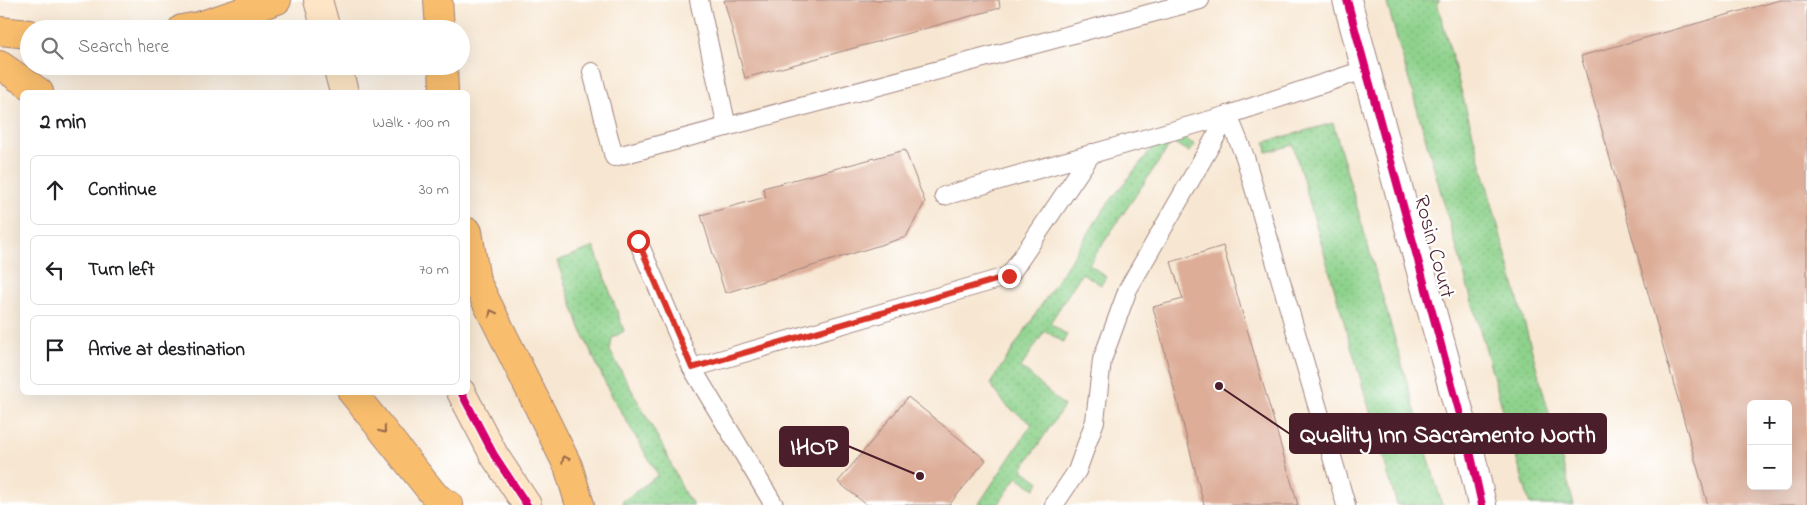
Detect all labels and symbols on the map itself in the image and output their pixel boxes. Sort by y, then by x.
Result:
street label: Rosin Court [1404,192,1462,303]
route start [627,230,650,253]
route end [998,265,1021,288]
one-way arrow [488,310,498,319]
callout: Quality Inn Sacramento North [1290,414,1606,453]
text: Quality Inn Sacramento North [1300,419,1596,455]
one-way arrow [377,425,386,434]
callout: IHOP [780,427,848,466]
text: IHOP [790,431,838,466]
one-way arrow [560,455,571,464]

